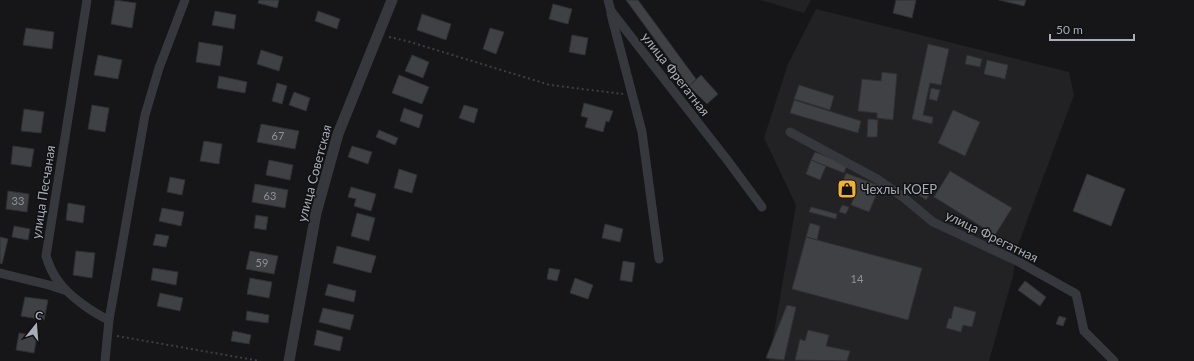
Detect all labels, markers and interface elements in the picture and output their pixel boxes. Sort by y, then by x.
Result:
scale bar [1050,16,1134,42]
text: 50 m [1056,22,1083,37]
street label: улица Фрегатная [638,29,714,119]
street label: улица Советская [293,123,335,223]
house number: 67 [272,129,284,142]
street label: улица Песчаная [28,144,58,240]
shop icon: Чехлы КОЕР [836,178,858,200]
place label: Чехлы КОЕР [861,181,937,197]
house number: 63 [264,189,276,202]
house number: 33 [12,194,24,207]
street label: улица Фрегатная [943,207,1041,265]
house number: 59 [256,256,268,269]
house number: 14 [851,272,864,285]
north arrow [16,305,56,345]
text: С [34,308,45,322]

